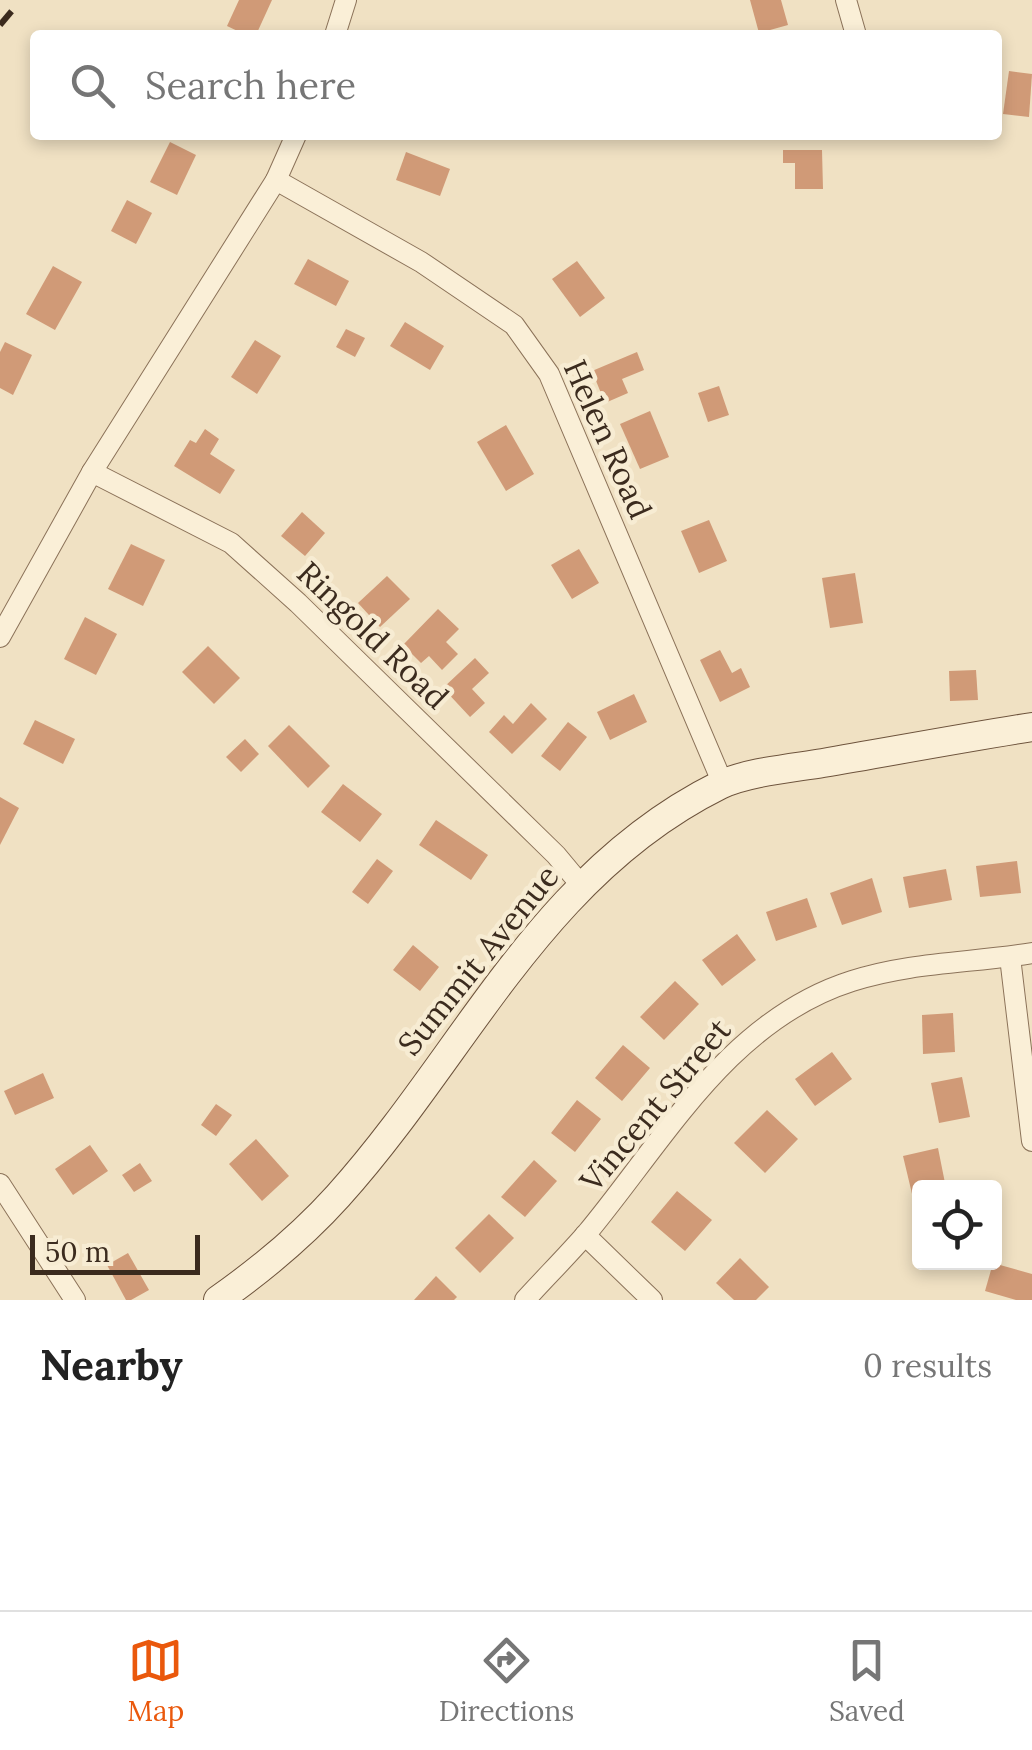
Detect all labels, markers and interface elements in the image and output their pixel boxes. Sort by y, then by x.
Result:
search box [30,30,1002,140]
icon: search [65,58,120,113]
text: Search here [145,61,356,109]
street label: Helen Road [555,353,661,525]
street label: Ringold Road [289,552,457,718]
street label: Summit Avenue [389,856,567,1064]
street label: Vincent Street [570,1010,740,1201]
map controls [912,1180,1002,1270]
button: locate [912,1180,1002,1270]
scale bar [30,1230,200,1274]
text: 50 m [45,1234,110,1270]
text: Nearby [40,1338,183,1392]
text: 0 results [863,1345,992,1386]
tab: Map [127,1633,184,1729]
tab: Directions [439,1633,574,1729]
tab: Saved [829,1633,905,1729]

